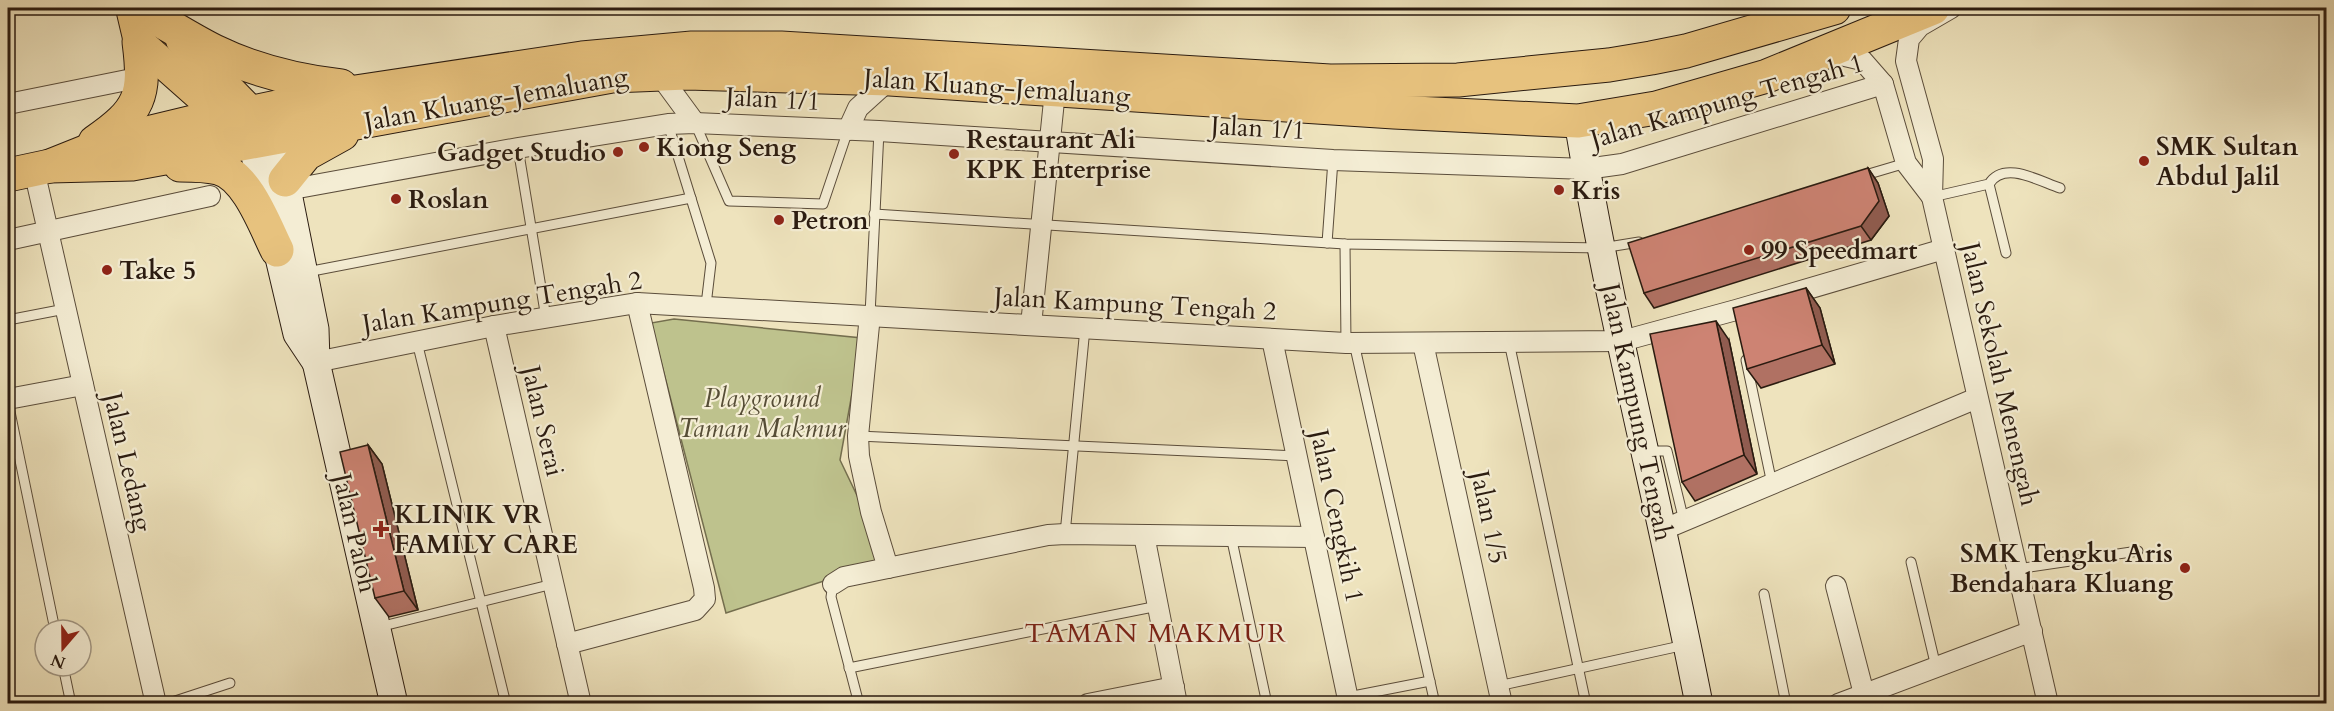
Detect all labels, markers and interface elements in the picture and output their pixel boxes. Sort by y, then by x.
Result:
street label: Jalan Kampung Tengah 1 [1582,45,1868,158]
street label: Jalan Kluang-Jemaluang [357,58,631,140]
street label: Jalan Kluang-Jemaluang [858,60,1132,114]
street label: Jalan 1/1 [721,79,821,119]
street label: Jalan 1/1 [1206,108,1306,148]
place label: Restaurant Ali KPK Enterprise [966,122,1151,187]
place label: SMK Sultan Abdul Jalil [2156,129,2299,194]
place label: Kiong Seng [656,130,797,165]
place label: Gadget Studio [437,135,606,170]
marker: Kiong Seng [637,140,651,154]
marker: Gadget Studio [611,145,625,159]
marker: Restaurant Ali KPK Enterprise [947,147,961,161]
marker: SMK Sultan Abdul Jalil [2137,154,2151,168]
place label: Kris [1571,173,1620,208]
place label: Roslan [408,182,489,217]
marker: Kris [1552,183,1566,197]
marker: Roslan [389,192,403,206]
place label: Petron [791,203,869,238]
marker: Petron [772,213,786,227]
place label: 99 Speedmart [1761,233,1917,268]
street label: Jalan Sekolah Menengah [1952,235,2047,509]
marker: 99 Speedmart [1742,243,1756,257]
place label: Take 5 [119,253,196,288]
marker: Take 5 [100,263,114,277]
street label: Jalan Kampung Tengah 2 [356,263,644,342]
street label: Jalan Kampung Tengah [1592,276,1681,544]
street label: Jalan Kampung Tengah 2 [989,279,1277,329]
street label: Jalan Serai [512,358,573,480]
park label: Playground Taman Makmur [678,381,847,446]
street label: Jalan Ledang [94,385,161,535]
street label: Jalan Cengkih 1 [1301,422,1372,606]
street label: Jalan 1/5 [1461,463,1516,567]
street label: Jalan Paloh [323,466,386,596]
place label: KLINIK VR FAMILY CARE [394,497,578,562]
marker: KLINIK VR FAMILY CARE [372,520,390,538]
place label: SMK Tengku Aris Bendahara Kluang [1950,536,2173,601]
marker: SMK Tengku Aris Bendahara Kluang [2178,561,2192,575]
district label: TAMAN MAKMUR [1025,615,1287,652]
north arrow [33,618,93,678]
text: N [48,648,69,674]

